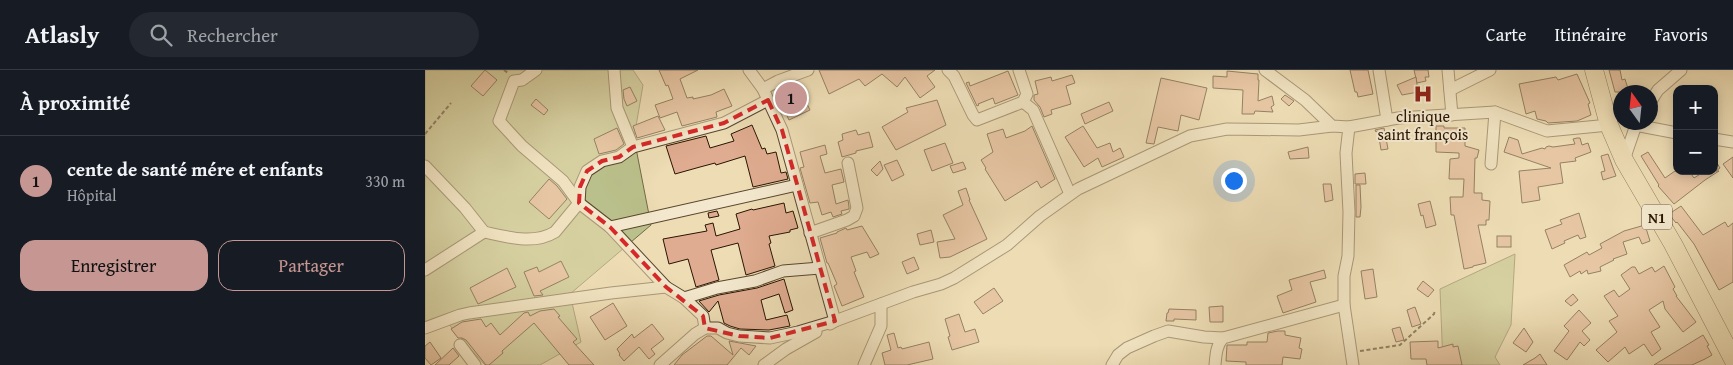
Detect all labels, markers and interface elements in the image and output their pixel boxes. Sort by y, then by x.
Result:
search box [129,12,479,57]
text: Atlasly [25,17,99,52]
icon: search [147,21,175,49]
text: Rechercher [187,21,278,49]
text: Carte [1486,21,1526,48]
text: Itinéraire [1554,21,1626,48]
text: Favoris [1654,21,1708,48]
pin: 1 [775,79,807,117]
hospital icon: clinique saint françois [1412,83,1434,105]
north arrow [1613,85,1658,130]
map controls [1673,85,1718,175]
button: + [1673,85,1718,130]
text: À proximité [20,87,130,118]
place label: clinique saint françois [1378,104,1468,146]
button: − [1673,130,1718,175]
text: cente de santé mére et enfants [67,155,323,183]
your location [1221,168,1247,194]
text: 1 [32,169,40,193]
text: 330 m [365,169,405,193]
text: Hôpital [67,183,117,207]
road number: N1 [1642,204,1672,230]
button: Enregistrer [20,240,208,291]
button: Partager [218,240,405,291]

